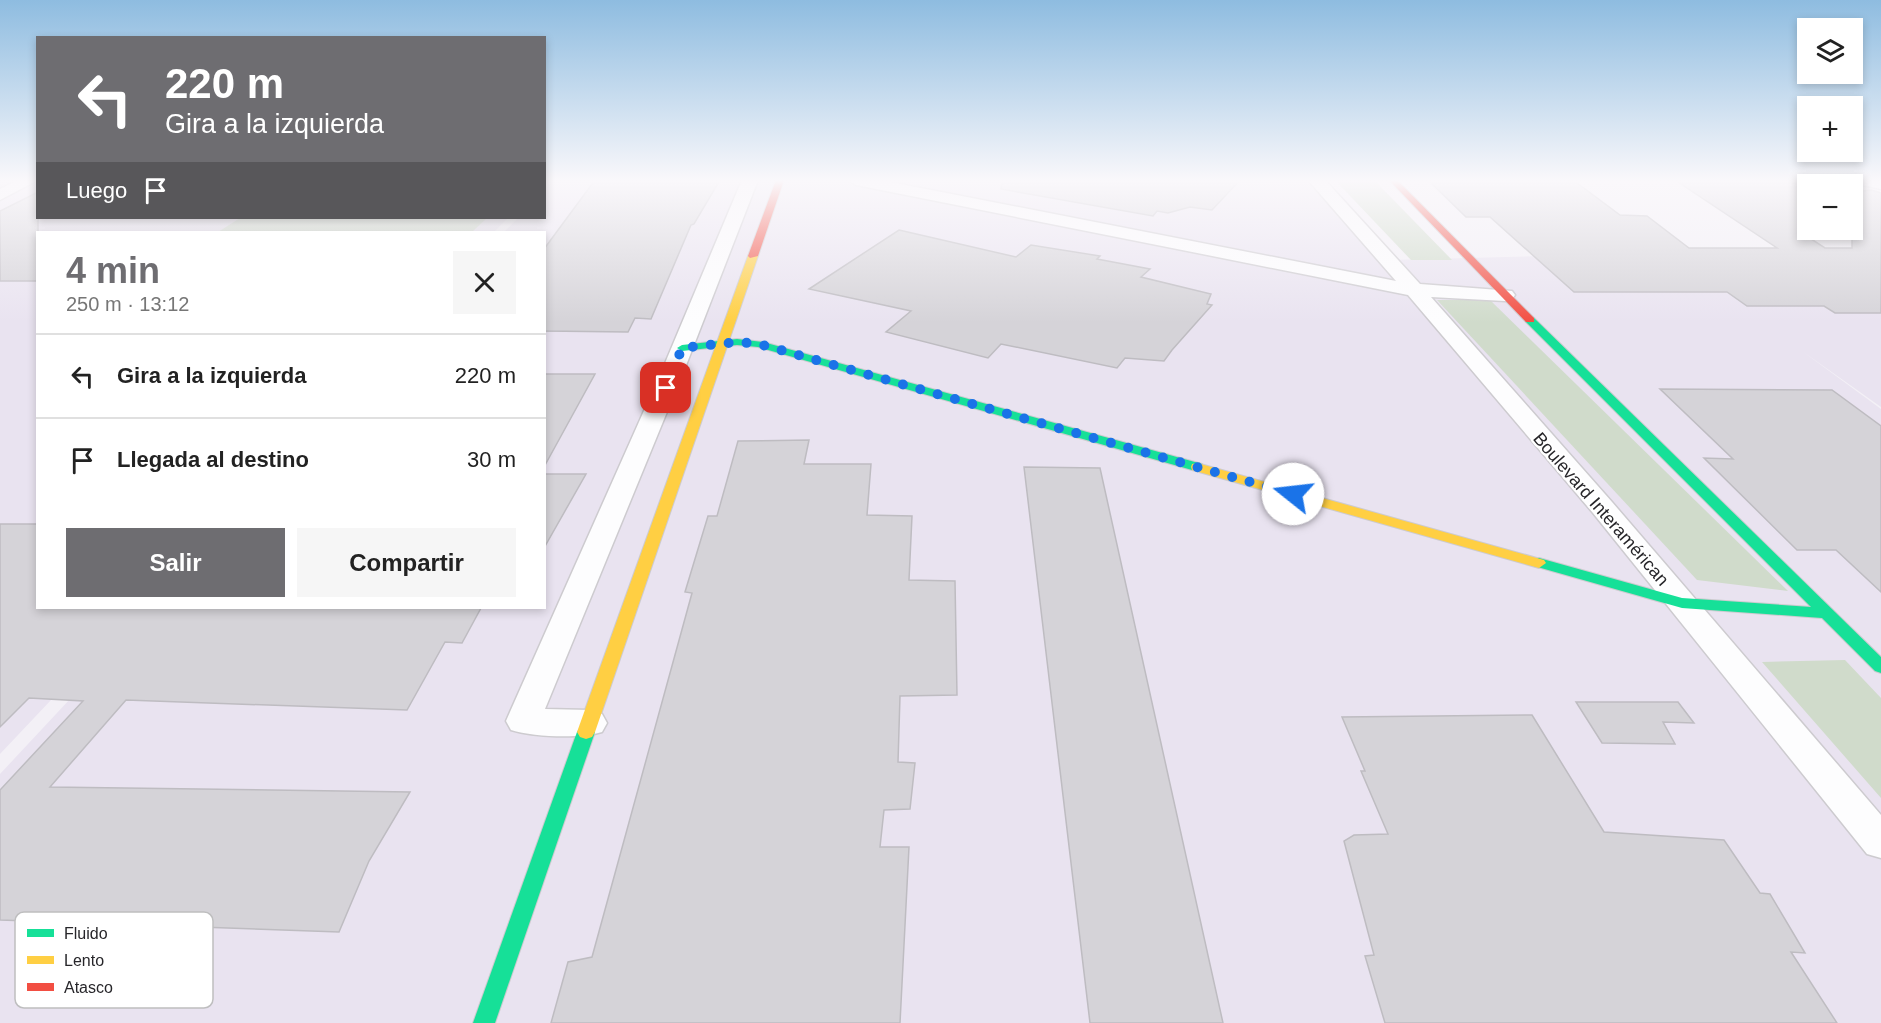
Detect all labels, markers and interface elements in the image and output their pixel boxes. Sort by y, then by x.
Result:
map controls [1797,18,1863,240]
button: layers [1797,18,1863,84]
icon: left [66,60,144,138]
text: 220 m [165,60,284,107]
button: + [1797,96,1863,162]
text: Gira a la izquierda [165,109,384,139]
icon: arrive [139,174,172,207]
button: − [1797,174,1863,240]
text: Luego [66,178,127,203]
text: 4 min [66,250,160,291]
button: close [453,251,516,314]
text: 250 m · 13:12 [66,293,189,315]
icon: left [66,360,99,393]
pin [640,362,691,413]
text: Gira a la izquierda [117,363,307,388]
text: 220 m [455,363,516,388]
icon: arrive [649,371,682,404]
street label: Boulevard Interamérican [1529,428,1673,590]
icon: arrive [66,444,99,477]
text: Llegada al destino [117,447,309,472]
text: 30 m [467,447,516,472]
position arrow [1261,462,1325,526]
button: Salir [66,528,285,597]
button: Compartir [297,528,516,597]
legend [15,912,213,1008]
text: Fluido [64,925,108,942]
text: Lento [64,952,104,969]
text: Atasco [64,979,113,996]

